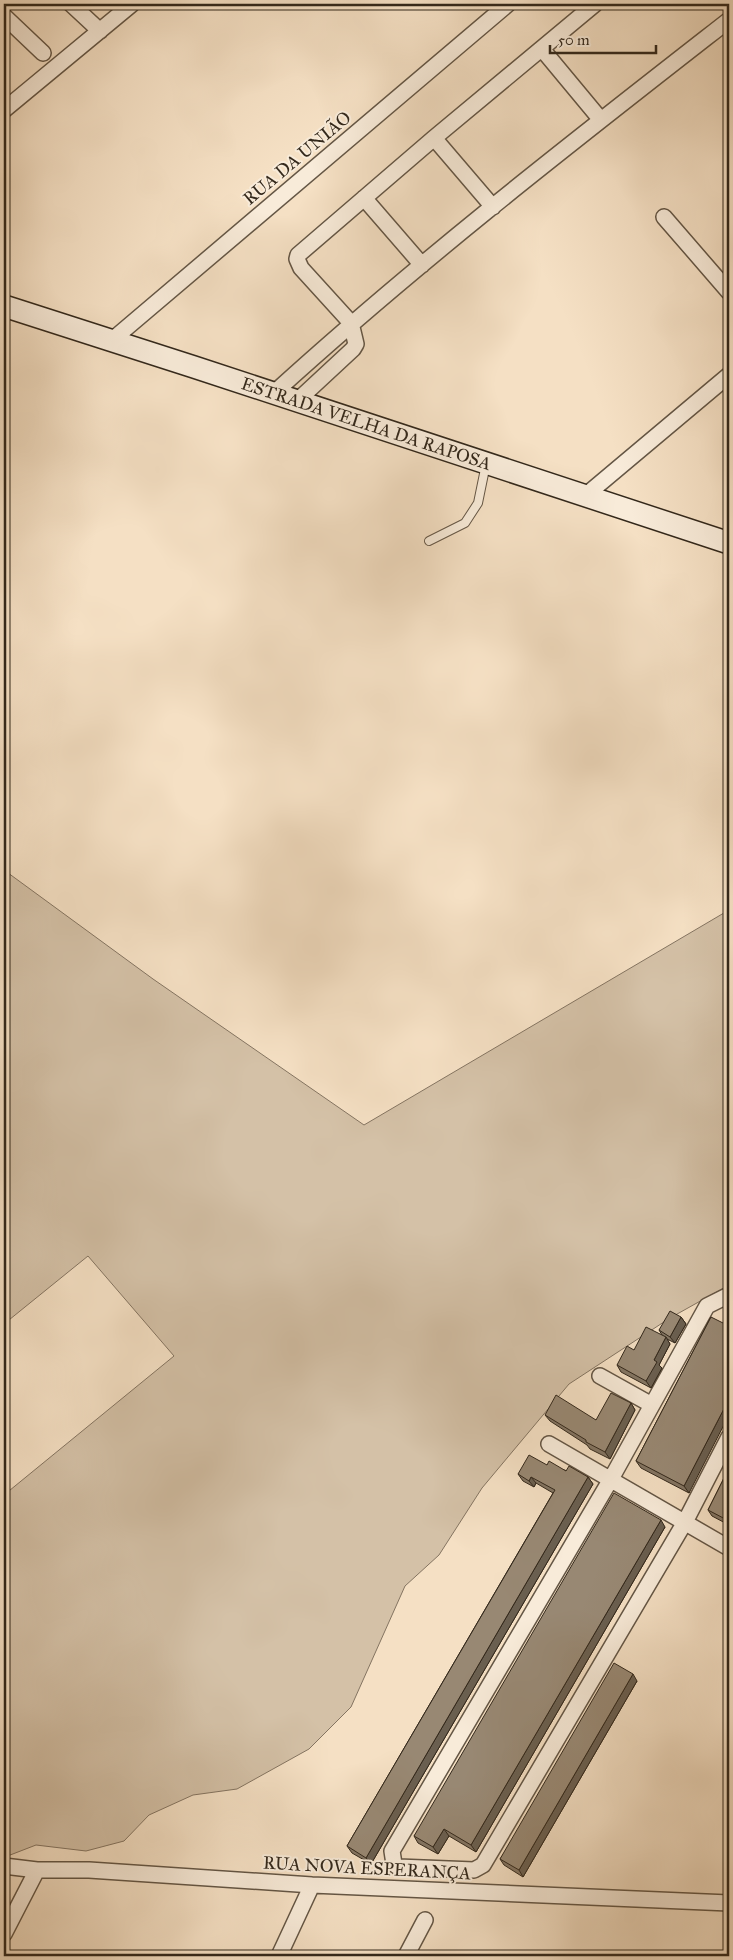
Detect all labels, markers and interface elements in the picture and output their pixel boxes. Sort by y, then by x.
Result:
scale bar [550,22,657,54]
text: 50 m [558,31,590,49]
street label: RUA DA UNIÃO [239,106,355,210]
street label: ESTRADA VELHA DA RAPOSA [239,372,494,475]
street label: RUA NOVA ESPERANÇA [263,1852,471,1884]

